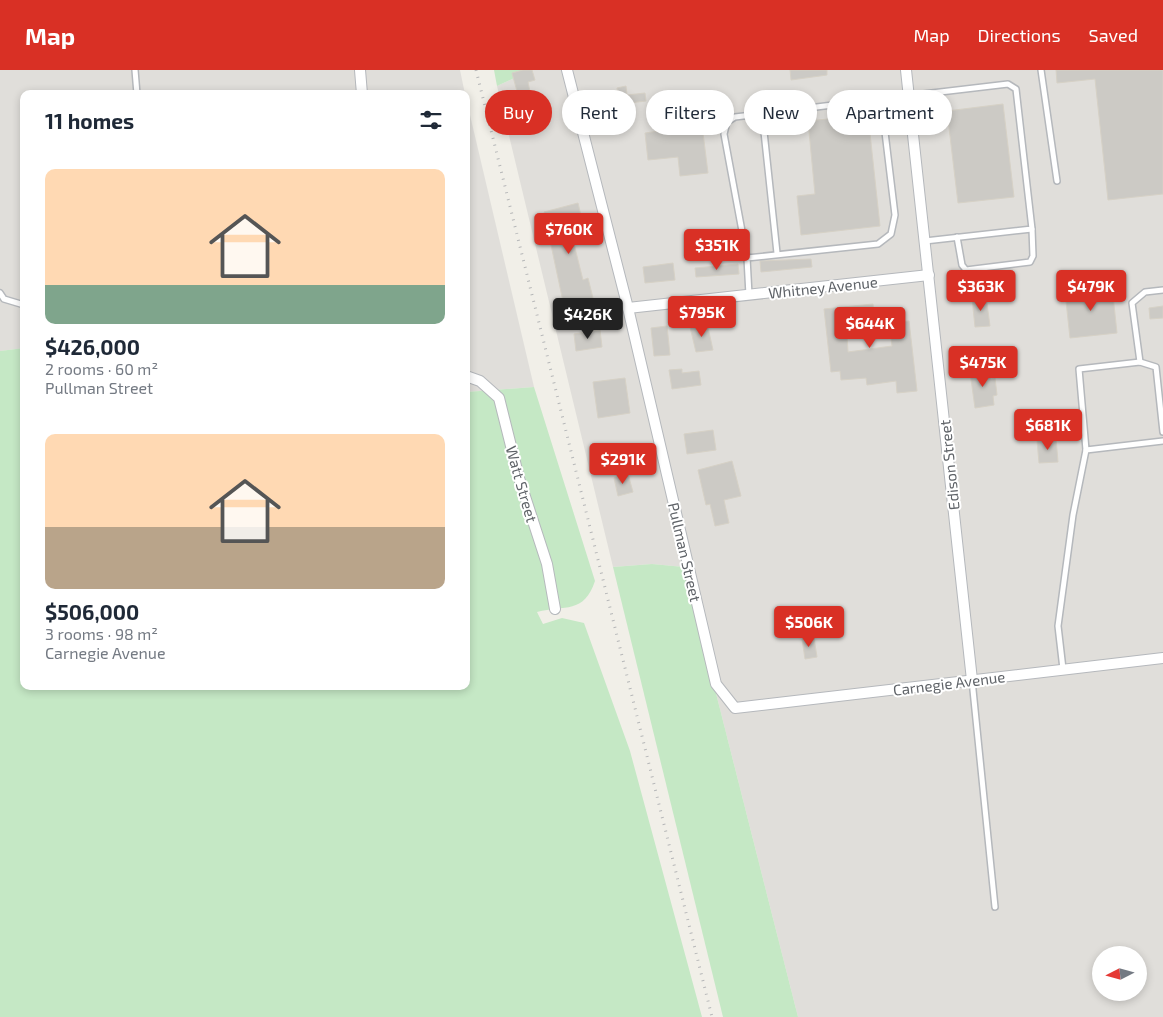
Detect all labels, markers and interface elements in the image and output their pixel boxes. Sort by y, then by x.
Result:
text: Map [25,21,75,50]
text: Map [913,24,950,46]
text: Directions [978,24,1061,46]
text: Saved [1089,24,1138,46]
chip: Buy [485,90,552,135]
chip: Rent [562,90,636,135]
chip: Filters [646,90,734,135]
chip: New [744,90,817,135]
chip: Apartment [827,90,952,135]
icon: filters [417,106,445,134]
text: 11 homes [45,108,134,133]
icon: home [200,201,290,291]
pin: $760K [534,212,604,255]
text: $760K [545,219,593,238]
pin: $351K [682,228,752,271]
text: $351K [695,235,739,254]
pin: $363K [946,270,1016,312]
pin: $479K [1056,270,1126,312]
street label: Whitney Avenue [767,272,879,302]
text: $363K [957,276,1005,295]
text: $479K [1067,276,1115,295]
pin: $795K [667,296,737,338]
pin: $426K [553,298,623,340]
text: $795K [679,302,725,321]
text: $426K [564,304,612,323]
pin: $644K [835,306,905,349]
text: $644K [845,313,895,332]
text: $426,000 [45,334,140,359]
pin: $475K [948,346,1018,388]
text: $475K [960,352,1006,371]
text: 2 rooms · 60 m² [45,359,158,378]
text: Pullman Street [45,378,153,397]
pin: $681K [1013,408,1083,451]
text: $681K [1025,415,1071,434]
street label: Edison Street [935,419,963,511]
pin: $291K [588,442,658,485]
street label: Watt Street [502,444,542,525]
text: $291K [600,449,646,468]
icon: home [200,466,290,556]
street label: Pullman Street [665,501,705,604]
text: $506,000 [45,599,139,624]
pin: $506K [774,606,844,648]
text: $506K [785,612,833,631]
text: 3 rooms · 98 m² [45,624,158,643]
text: Carnegie Avenue [45,643,166,662]
street label: Carnegie Avenue [892,667,1006,699]
north arrow [1092,946,1148,1001]
map controls [1092,946,1147,1001]

